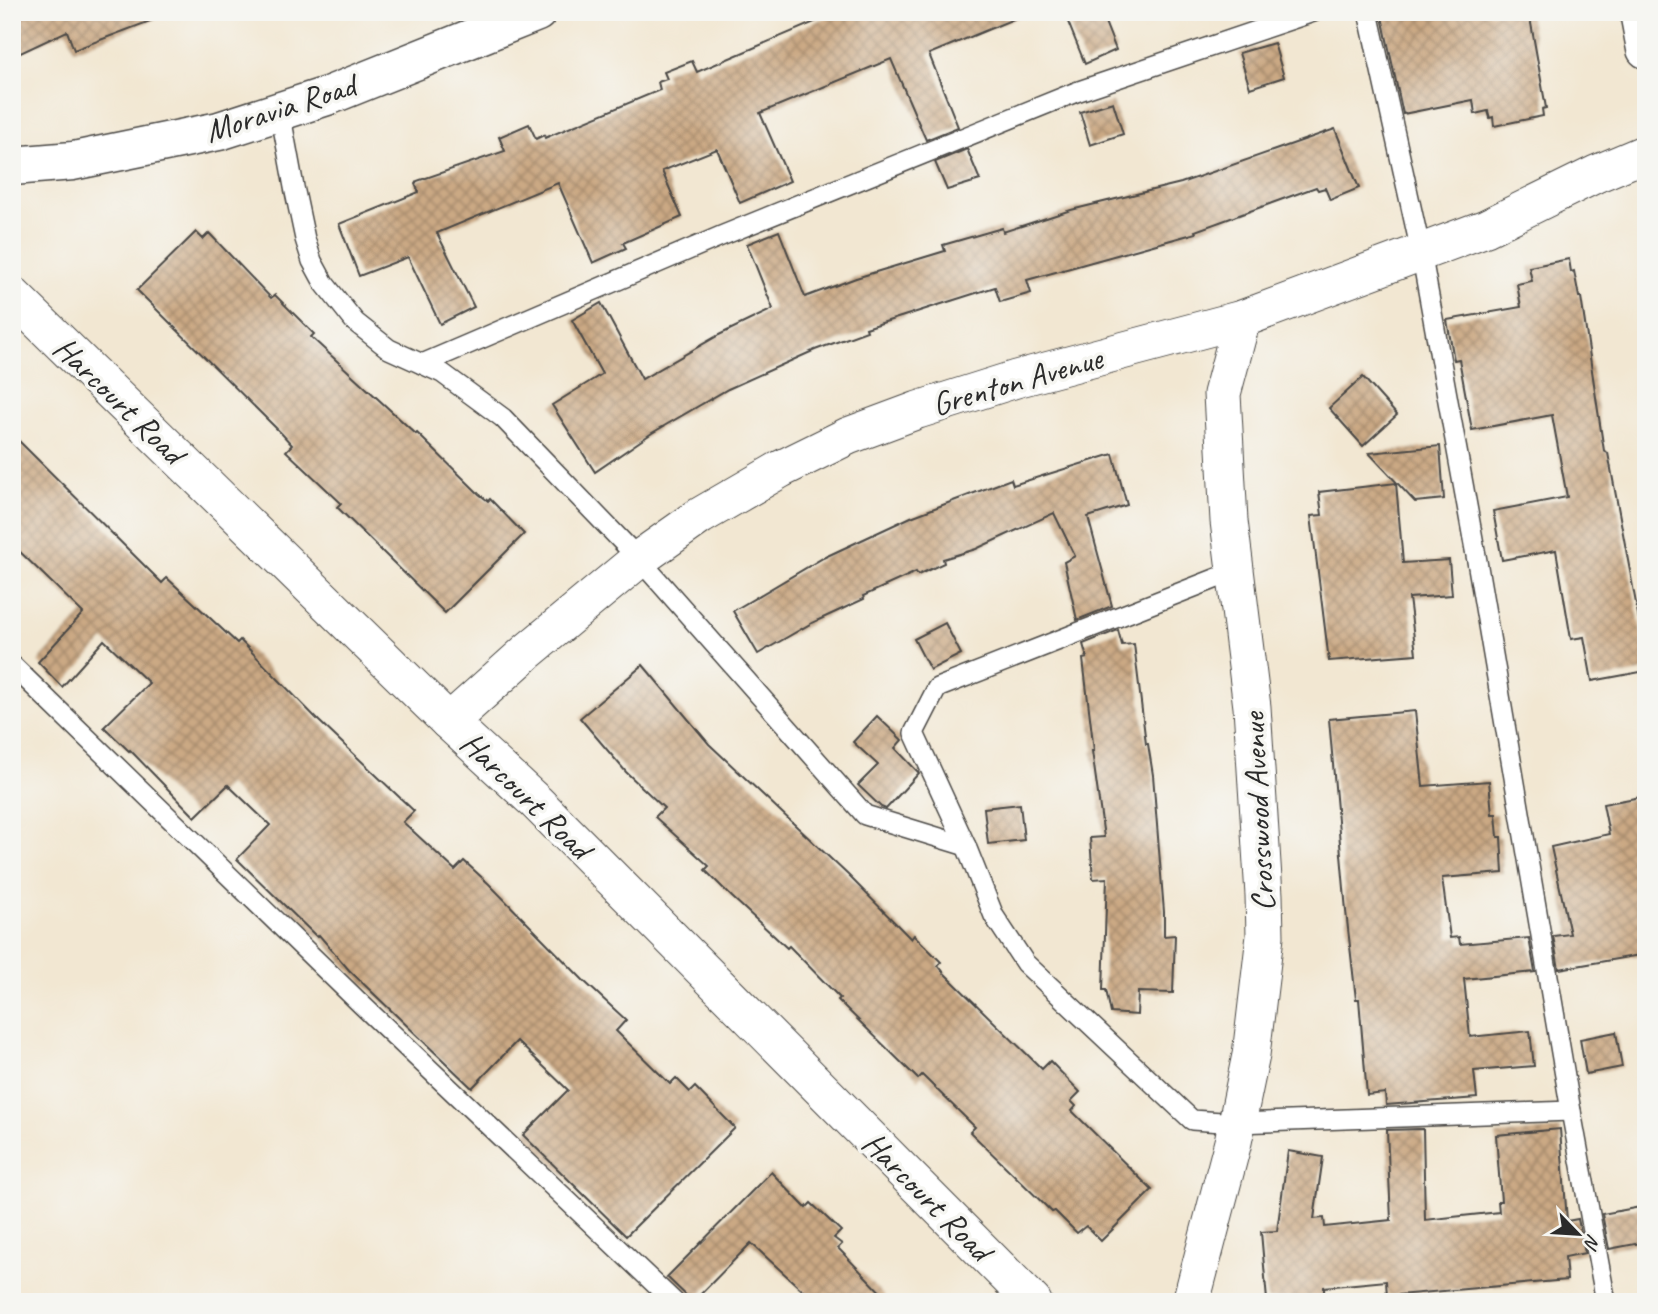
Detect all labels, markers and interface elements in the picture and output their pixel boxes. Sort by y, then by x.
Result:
street label: Moravia Road [200,62,365,152]
street label: Harcourt Road [45,327,197,476]
street label: Grenton Avenue [927,336,1109,425]
street label: Crosswood Avenue [1232,709,1284,912]
street label: Harcourt Road [452,722,604,871]
street label: Harcourt Road [853,1122,1004,1273]
north arrow [1542,1198,1612,1268]
text: N [1578,1230,1606,1254]

